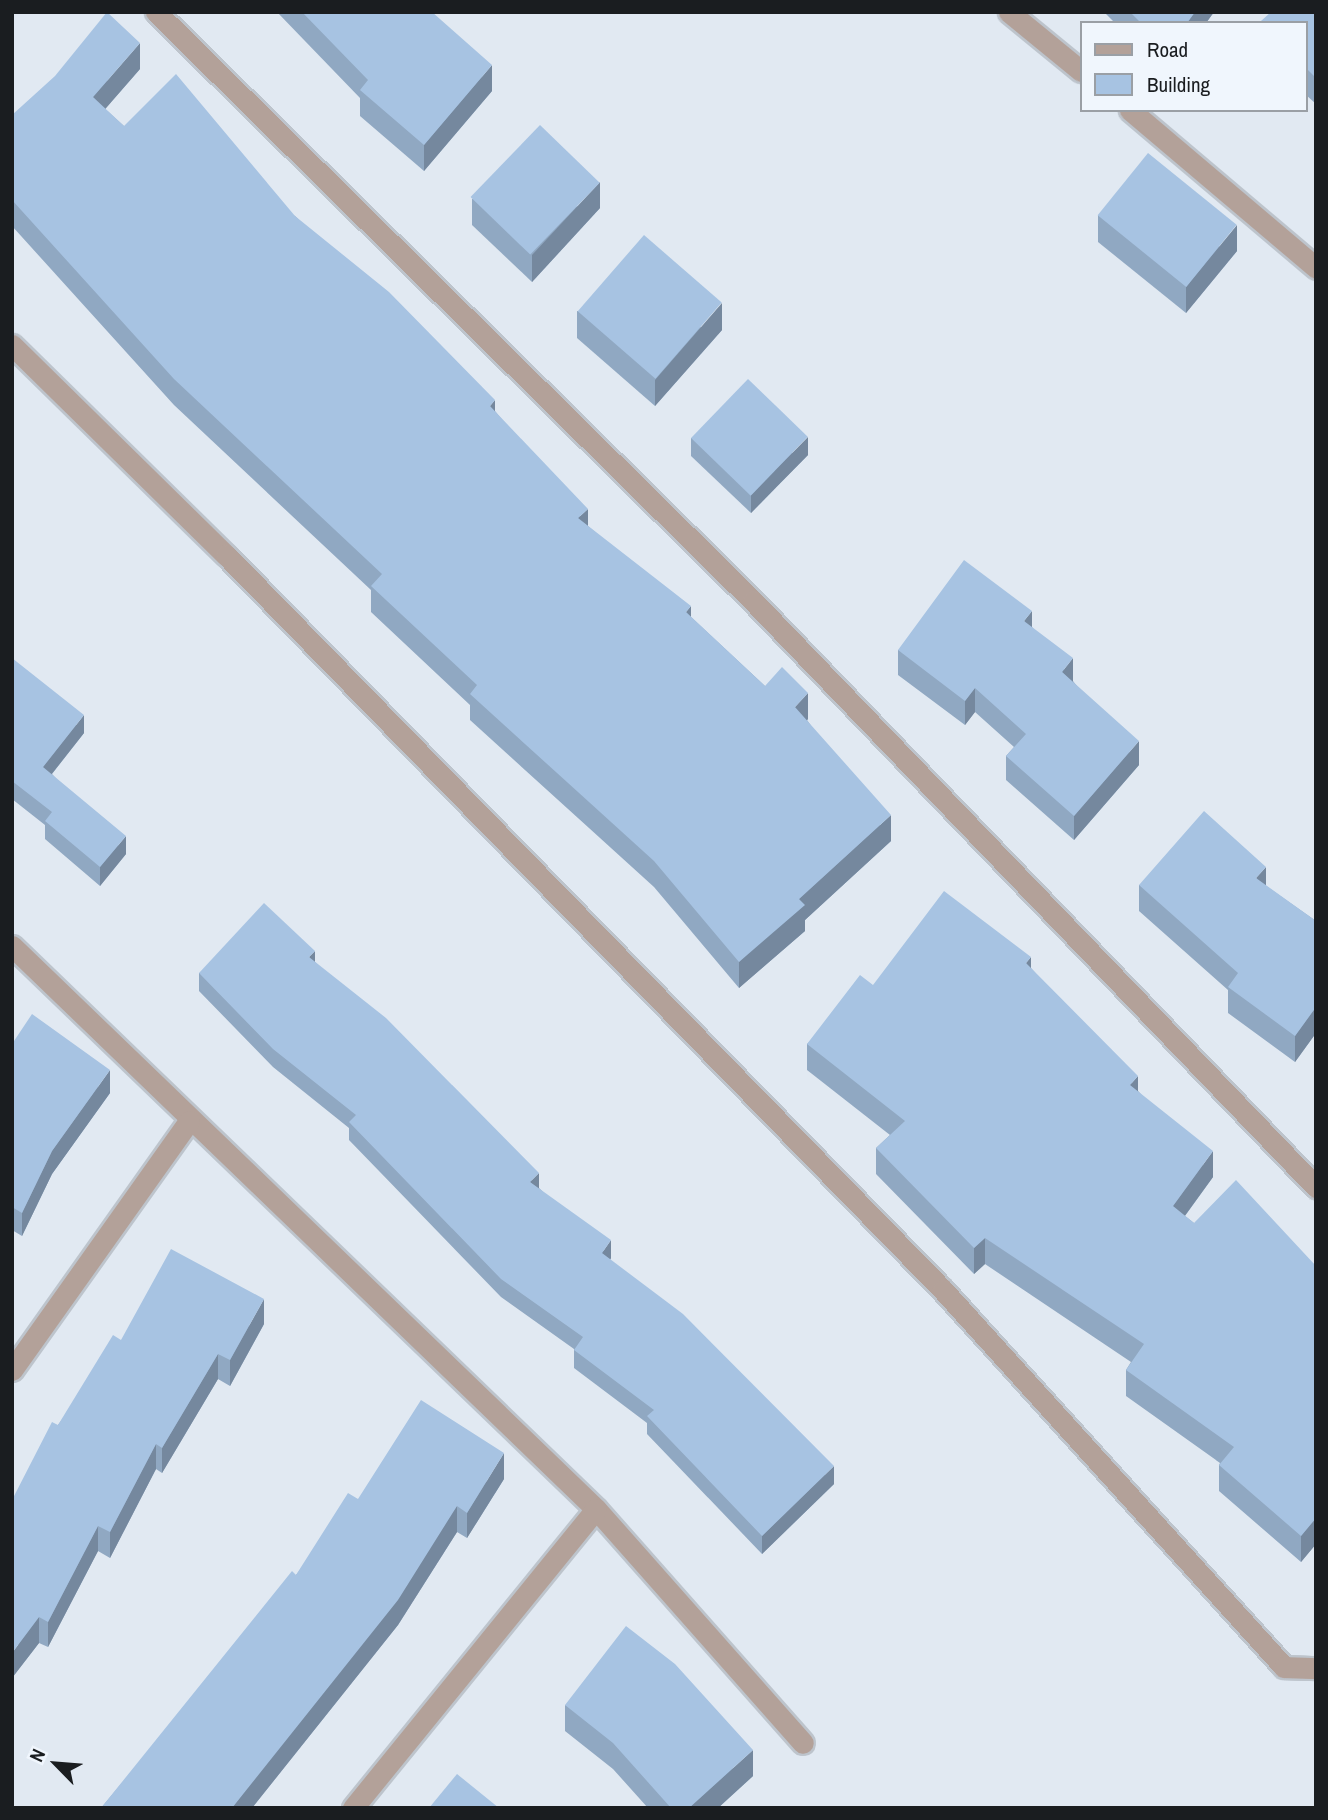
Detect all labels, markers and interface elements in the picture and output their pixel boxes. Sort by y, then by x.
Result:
legend [1080,21,1307,112]
text: Road [1147,35,1188,64]
text: Building [1147,70,1210,99]
north arrow [21,1729,91,1799]
text: N [23,1745,51,1766]

